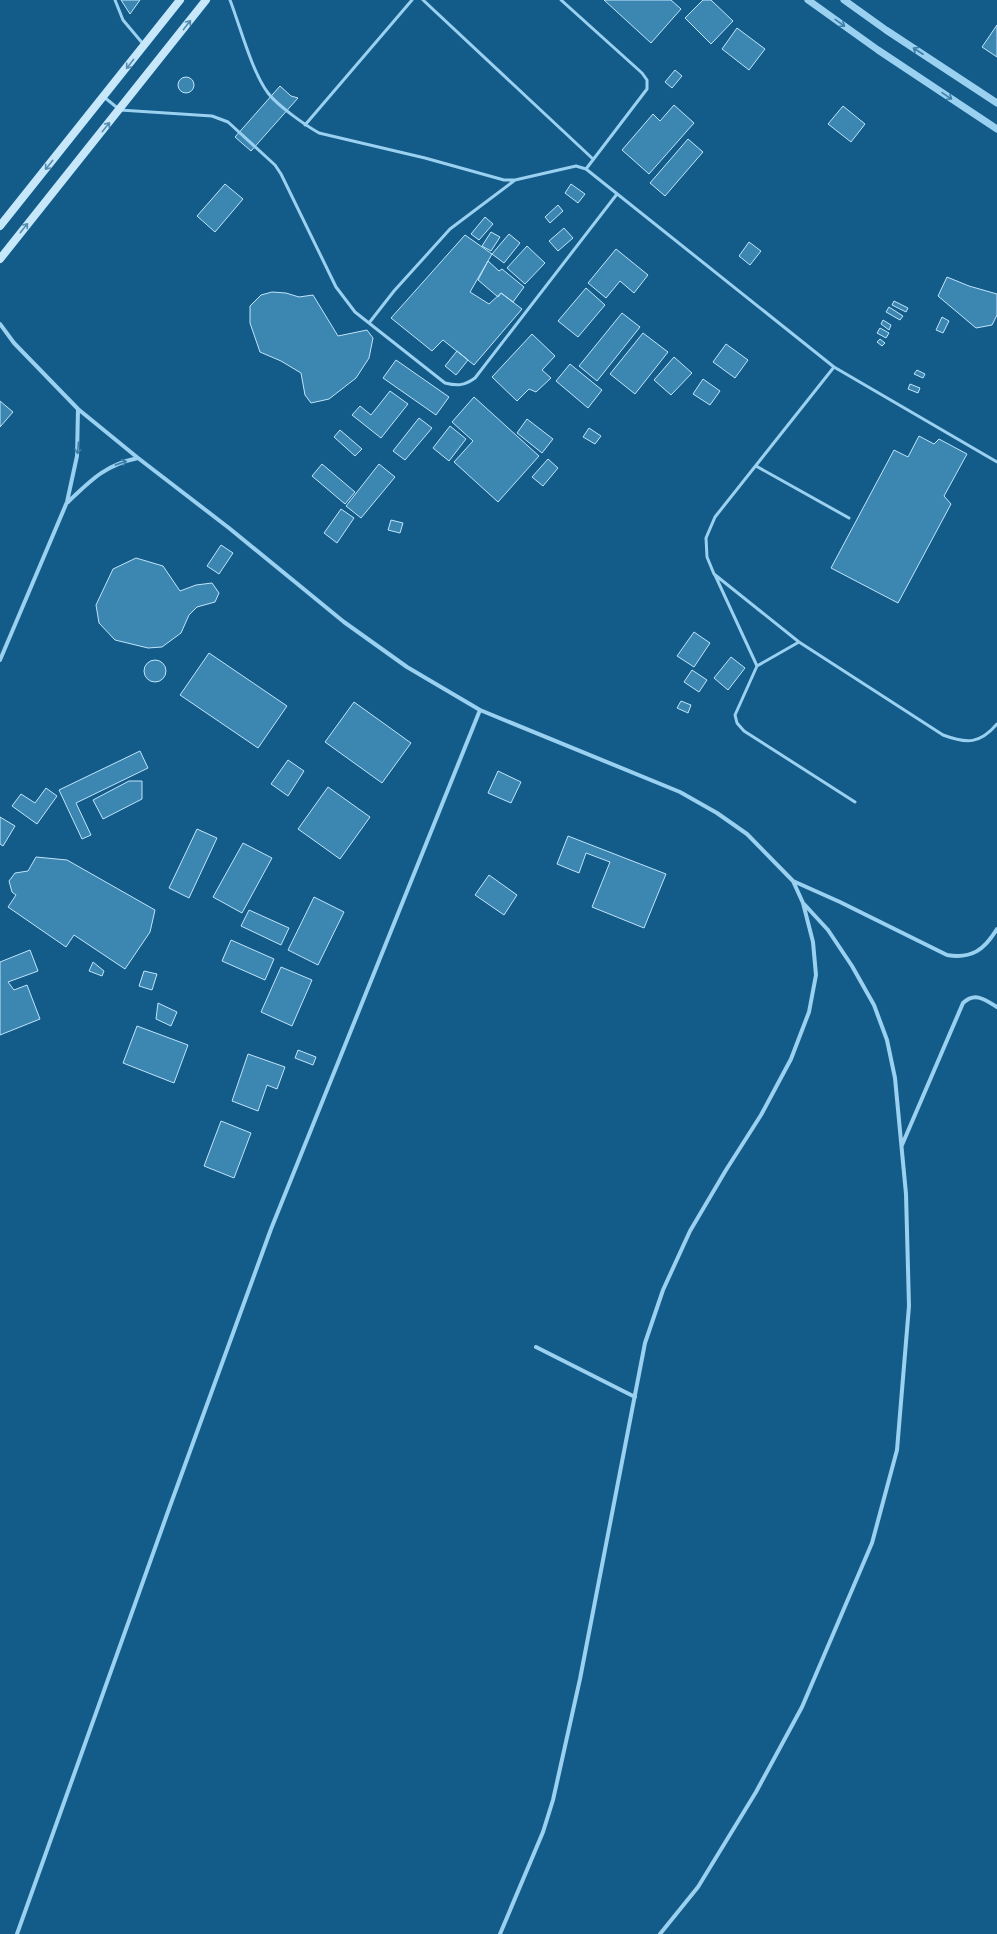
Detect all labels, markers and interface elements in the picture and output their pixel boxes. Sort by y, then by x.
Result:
one-way arrow [182,19,191,30]
one-way arrow [834,19,845,27]
one-way arrow [912,46,923,55]
one-way arrow [125,58,134,69]
one-way arrow [941,92,952,100]
one-way arrow [101,121,110,132]
one-way arrow [44,160,53,171]
one-way arrow [20,223,29,233]
one-way arrow [74,441,81,454]
one-way arrow [114,459,127,466]

